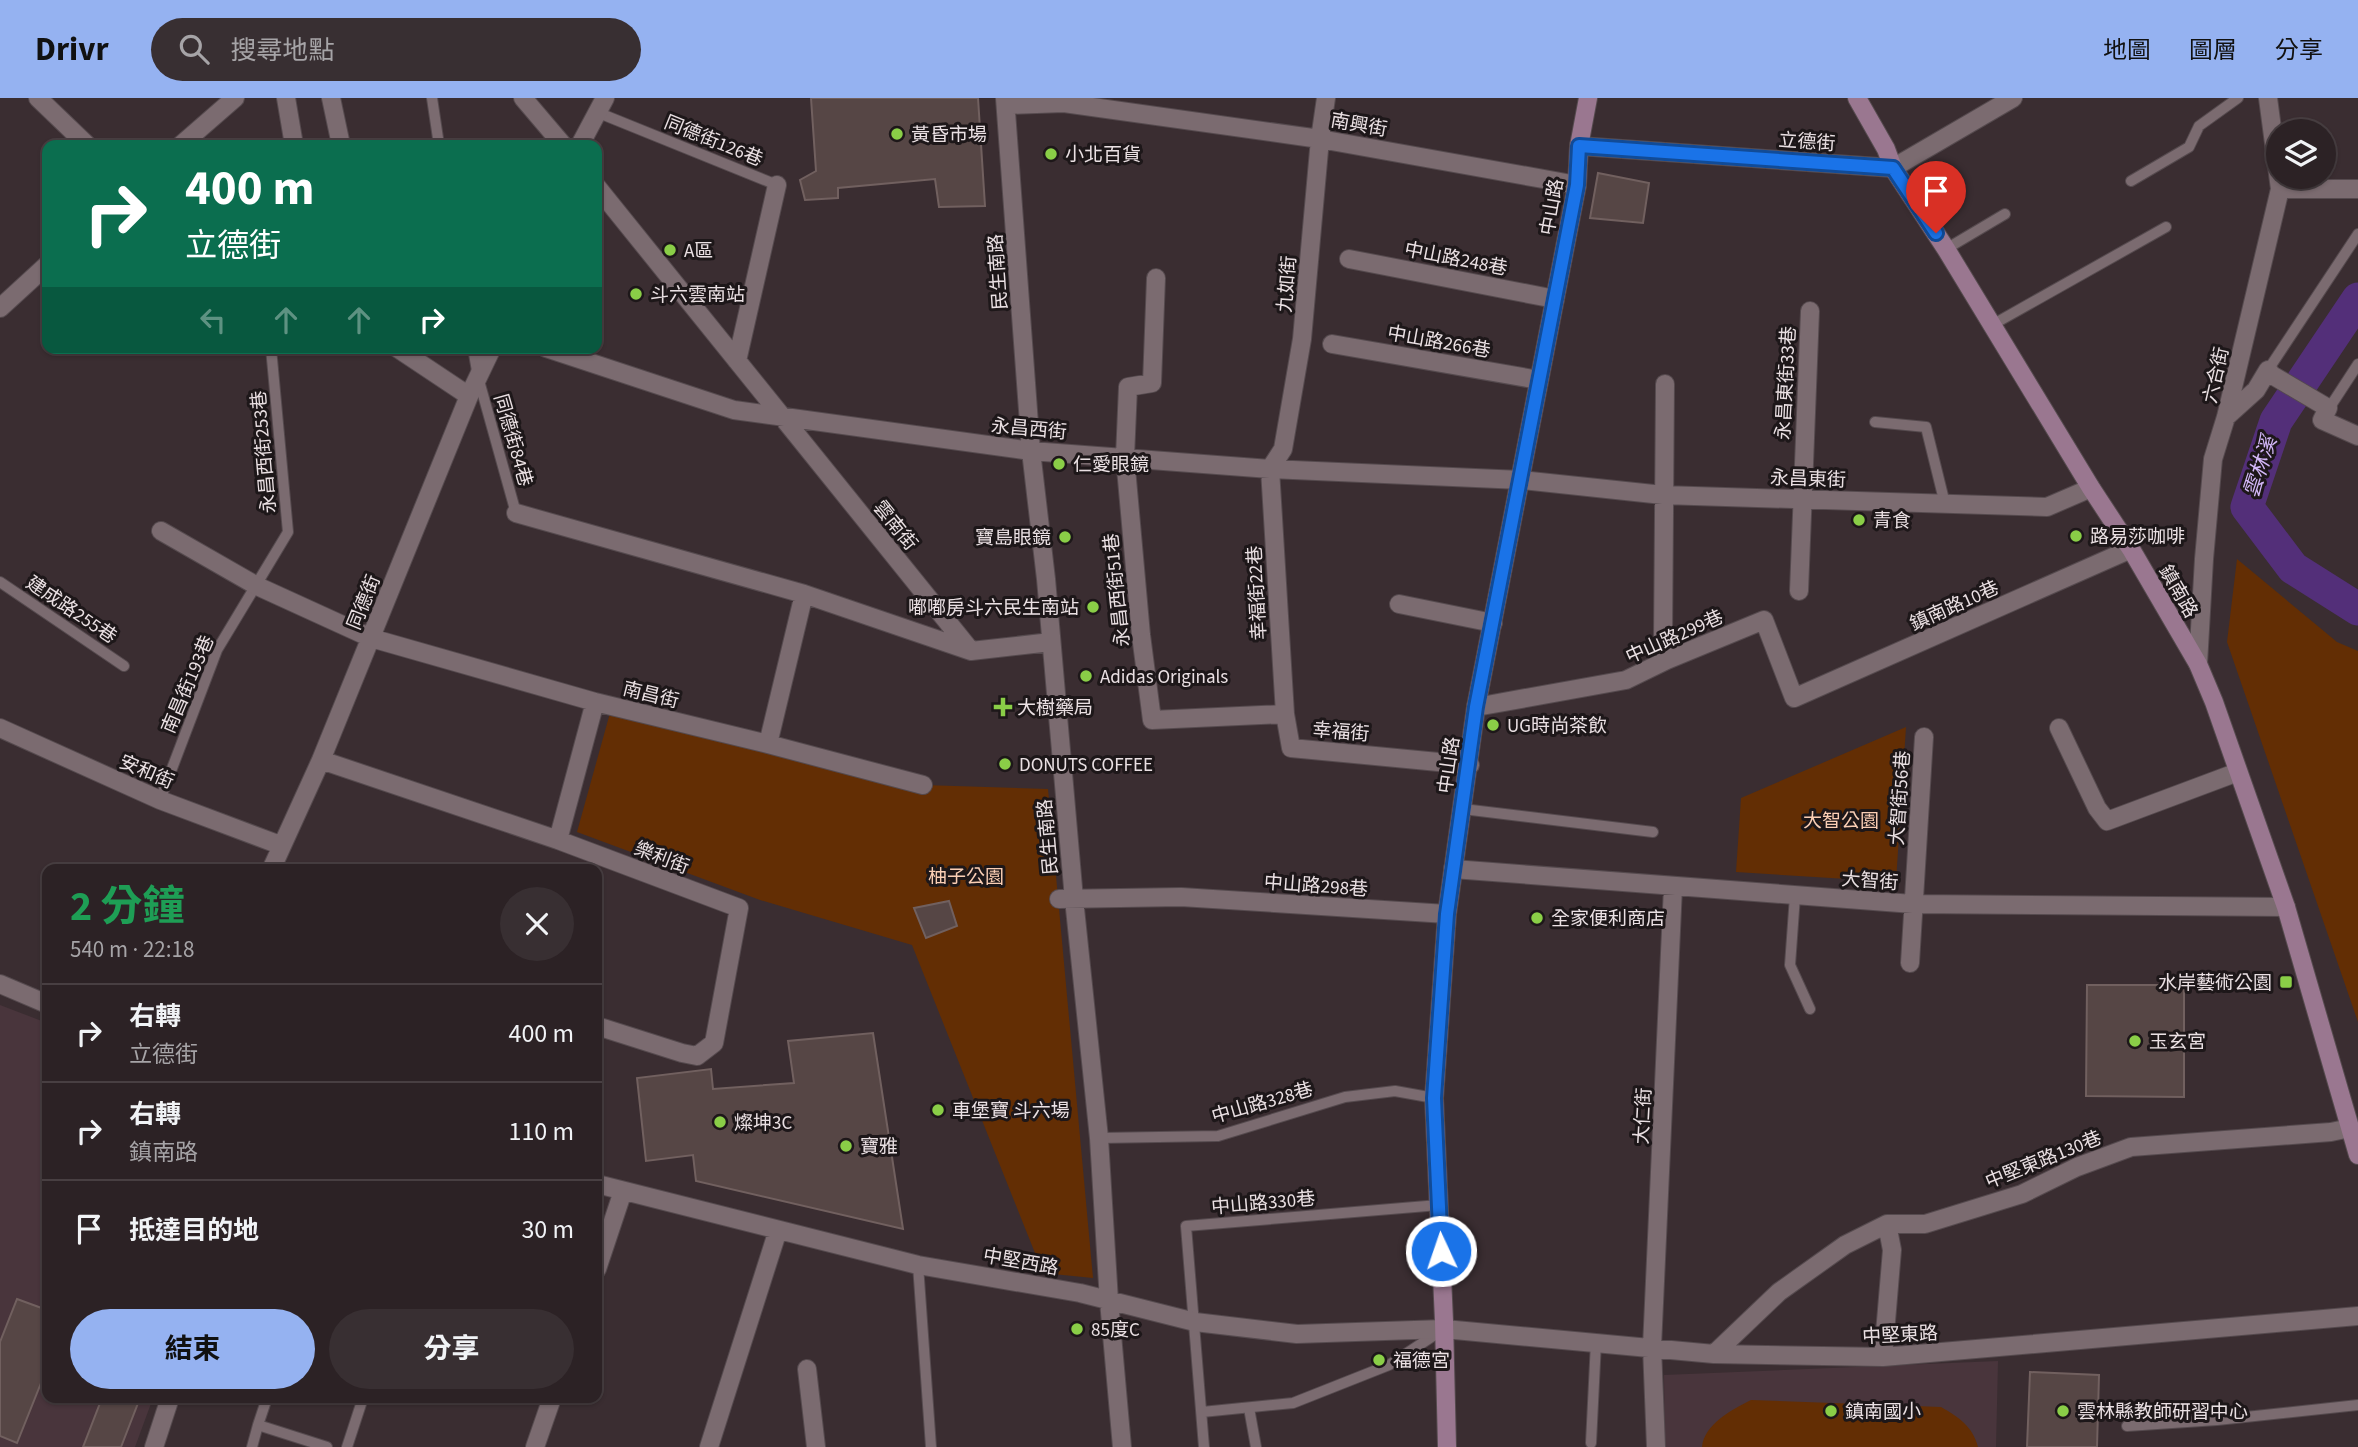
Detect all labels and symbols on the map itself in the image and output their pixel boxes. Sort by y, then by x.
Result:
street label: 南興街 [1328,107,1389,144]
street label: 同德街126巷 [660,109,767,173]
place label: 黃昏市場 [911,122,987,149]
marker: 黃昏市場 [889,126,905,142]
street label: 立德街 [1778,127,1836,158]
place label: 小北百貨 [1065,142,1141,169]
marker: 小北百貨 [1043,146,1059,162]
pin [1906,161,1966,233]
street label: 中山路 [1534,177,1571,238]
street label: 民生南路 [982,233,1015,311]
street label: 中山路248巷 [1402,236,1510,283]
place label: A區 [684,238,713,265]
marker: A區 [662,242,678,258]
street label: 九如街 [1272,255,1303,314]
place label: 斗六雲南站 [650,282,745,309]
marker: 斗六雲南站 [628,286,644,302]
street label: 中山路266巷 [1385,320,1492,365]
street label: 永昌東街33巷 [1770,326,1803,441]
street label: 六合街 [2197,345,2236,406]
street label: 永昌西街253巷 [246,389,283,514]
street label: 同德街84巷 [487,391,539,490]
street label: 永昌西街 [990,413,1068,446]
water label: 雲林溪 [2236,430,2285,502]
place label: 仁愛眼鏡 [1073,452,1149,479]
marker: 仁愛眼鏡 [1051,456,1067,472]
street label: 永昌東街 [1769,465,1846,494]
street label: 雲南街 [866,495,923,557]
place label: 青食 [1873,508,1911,535]
marker: 青食 [1851,512,1867,528]
place label: 路易莎咖啡 [2090,524,2185,551]
place label: 寶島眼鏡 [975,525,1051,552]
marker: 路易莎咖啡 [2068,528,2084,544]
marker: 寶島眼鏡 [1057,529,1073,545]
street label: 永昌西街51巷 [1098,532,1137,648]
street label: 幸福街22巷 [1242,545,1273,641]
street label: 鎮南路 [2152,560,2204,623]
street label: 建成路255巷 [20,570,122,651]
street label: 同德街 [341,571,388,634]
street label: 鎮南路10巷 [1906,575,2003,638]
place label: 嘟嘟房斗六民生南站 [908,595,1079,622]
marker: 嘟嘟房斗六民生南站 [1085,599,1101,615]
street label: 中山路299巷 [1621,604,1728,671]
street label: 南昌街193巷 [156,631,221,738]
place label: Adidas Originals [1100,664,1228,691]
marker: Adidas Originals [1078,668,1094,684]
street label: 南昌街 [620,675,682,715]
place label: 大樹藥局 [1017,695,1093,722]
marker: 大樹藥局 [995,699,1011,715]
place label: UG時尚茶飲 [1507,713,1607,740]
street label: 幸福街 [1311,717,1370,748]
marker: UG時尚茶飲 [1485,717,1501,733]
street label: 中山路 [1432,735,1467,795]
street label: 安和街 [115,749,178,796]
street label: 大智街56巷 [1884,750,1917,846]
place label: DONUTS COFFEE [1019,752,1153,779]
marker: DONUTS COFFEE [997,756,1013,772]
street label: 民生南路 [1032,798,1065,876]
park label: 大智公園 [1803,808,1879,835]
street label: 樂利街 [630,836,693,881]
park label: 柚子公園 [928,864,1004,891]
street label: 大智街 [1841,866,1899,897]
street label: 中山路298巷 [1263,869,1369,904]
place label: 全家便利商店 [1551,906,1665,933]
marker: 全家便利商店 [1529,910,1545,926]
place label: 水岸藝術公園 [2158,970,2272,997]
marker: 水岸藝術公園 [2278,974,2294,990]
place label: 玉玄宮 [2149,1029,2206,1056]
marker: 玉玄宮 [2127,1033,2143,1049]
street label: 中山路328巷 [1209,1076,1316,1131]
street label: 大仁街 [1629,1087,1658,1145]
place label: 車堡寶 斗六場 [952,1098,1070,1125]
marker: 車堡寶 斗六場 [930,1102,946,1118]
place label: 燦坤3C [734,1110,792,1137]
marker: 燦坤3C [712,1114,728,1130]
street label: 中堅東路130巷 [1981,1125,2106,1196]
place label: 寶雅 [860,1134,898,1161]
marker: 寶雅 [838,1138,854,1154]
street label: 中山路330巷 [1210,1185,1316,1221]
position arrow [1404,1214,1478,1288]
street label: 中堅西路 [981,1243,1061,1282]
place label: 85度C [1091,1317,1140,1344]
street label: 中堅東路 [1861,1320,1939,1351]
marker: 85度C [1069,1321,1085,1337]
place label: 福德宮 [1393,1348,1450,1375]
marker: 福德宮 [1371,1352,1387,1368]
place label: 鎮南國小 [1845,1399,1921,1426]
place label: 雲林縣教師研習中心 [2077,1399,2248,1426]
marker: 鎮南國小 [1823,1403,1839,1419]
marker: 雲林縣教師研習中心 [2055,1403,2071,1419]

